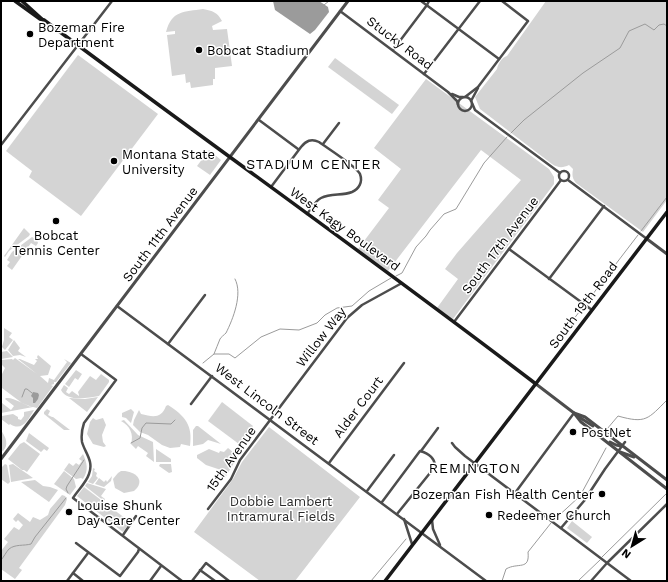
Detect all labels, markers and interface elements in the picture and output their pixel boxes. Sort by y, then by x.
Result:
street label: Stucky Road [364,13,436,73]
place label: Bozeman Fire Department [38,20,125,50]
marker: Bozeman Fire Department [25,29,35,39]
place label: Bobcat Stadium [207,43,309,58]
marker: Bobcat Stadium [194,45,204,55]
place label: Montana State University [122,147,215,177]
marker: Montana State University [109,156,119,166]
district label: STADIUM CENTER [246,156,382,172]
street label: South 11th Avenue [119,183,201,285]
street label: West Kagy Boulevard [287,184,403,274]
street label: South 17th Avenue [459,194,541,296]
marker: Bobcat Tennis Center [51,216,61,226]
place label: Bobcat Tennis Center [12,228,100,258]
street label: South 19th Road [546,259,620,351]
street label: Willow Way [293,304,349,370]
street label: West Lincoln Street [212,360,322,448]
street label: Alder Court [330,373,386,441]
street label: 15th Avenue [203,424,259,494]
place label: PostNet [581,425,632,440]
marker: PostNet [568,427,578,437]
district label: REMINGTON [429,460,521,476]
place label: Bozeman Fish Health Center [412,487,594,502]
marker: Bozeman Fish Health Center [597,489,607,499]
park label: Dobbie Lambert Intramural Fields [227,494,335,524]
place label: Louise Shunk Day Care Center [77,498,180,528]
marker: Louise Shunk Day Care Center [64,507,74,517]
place label: Redeemer Church [497,508,611,523]
marker: Redeemer Church [484,510,494,520]
north arrow [612,526,652,566]
text: N [619,546,633,561]

